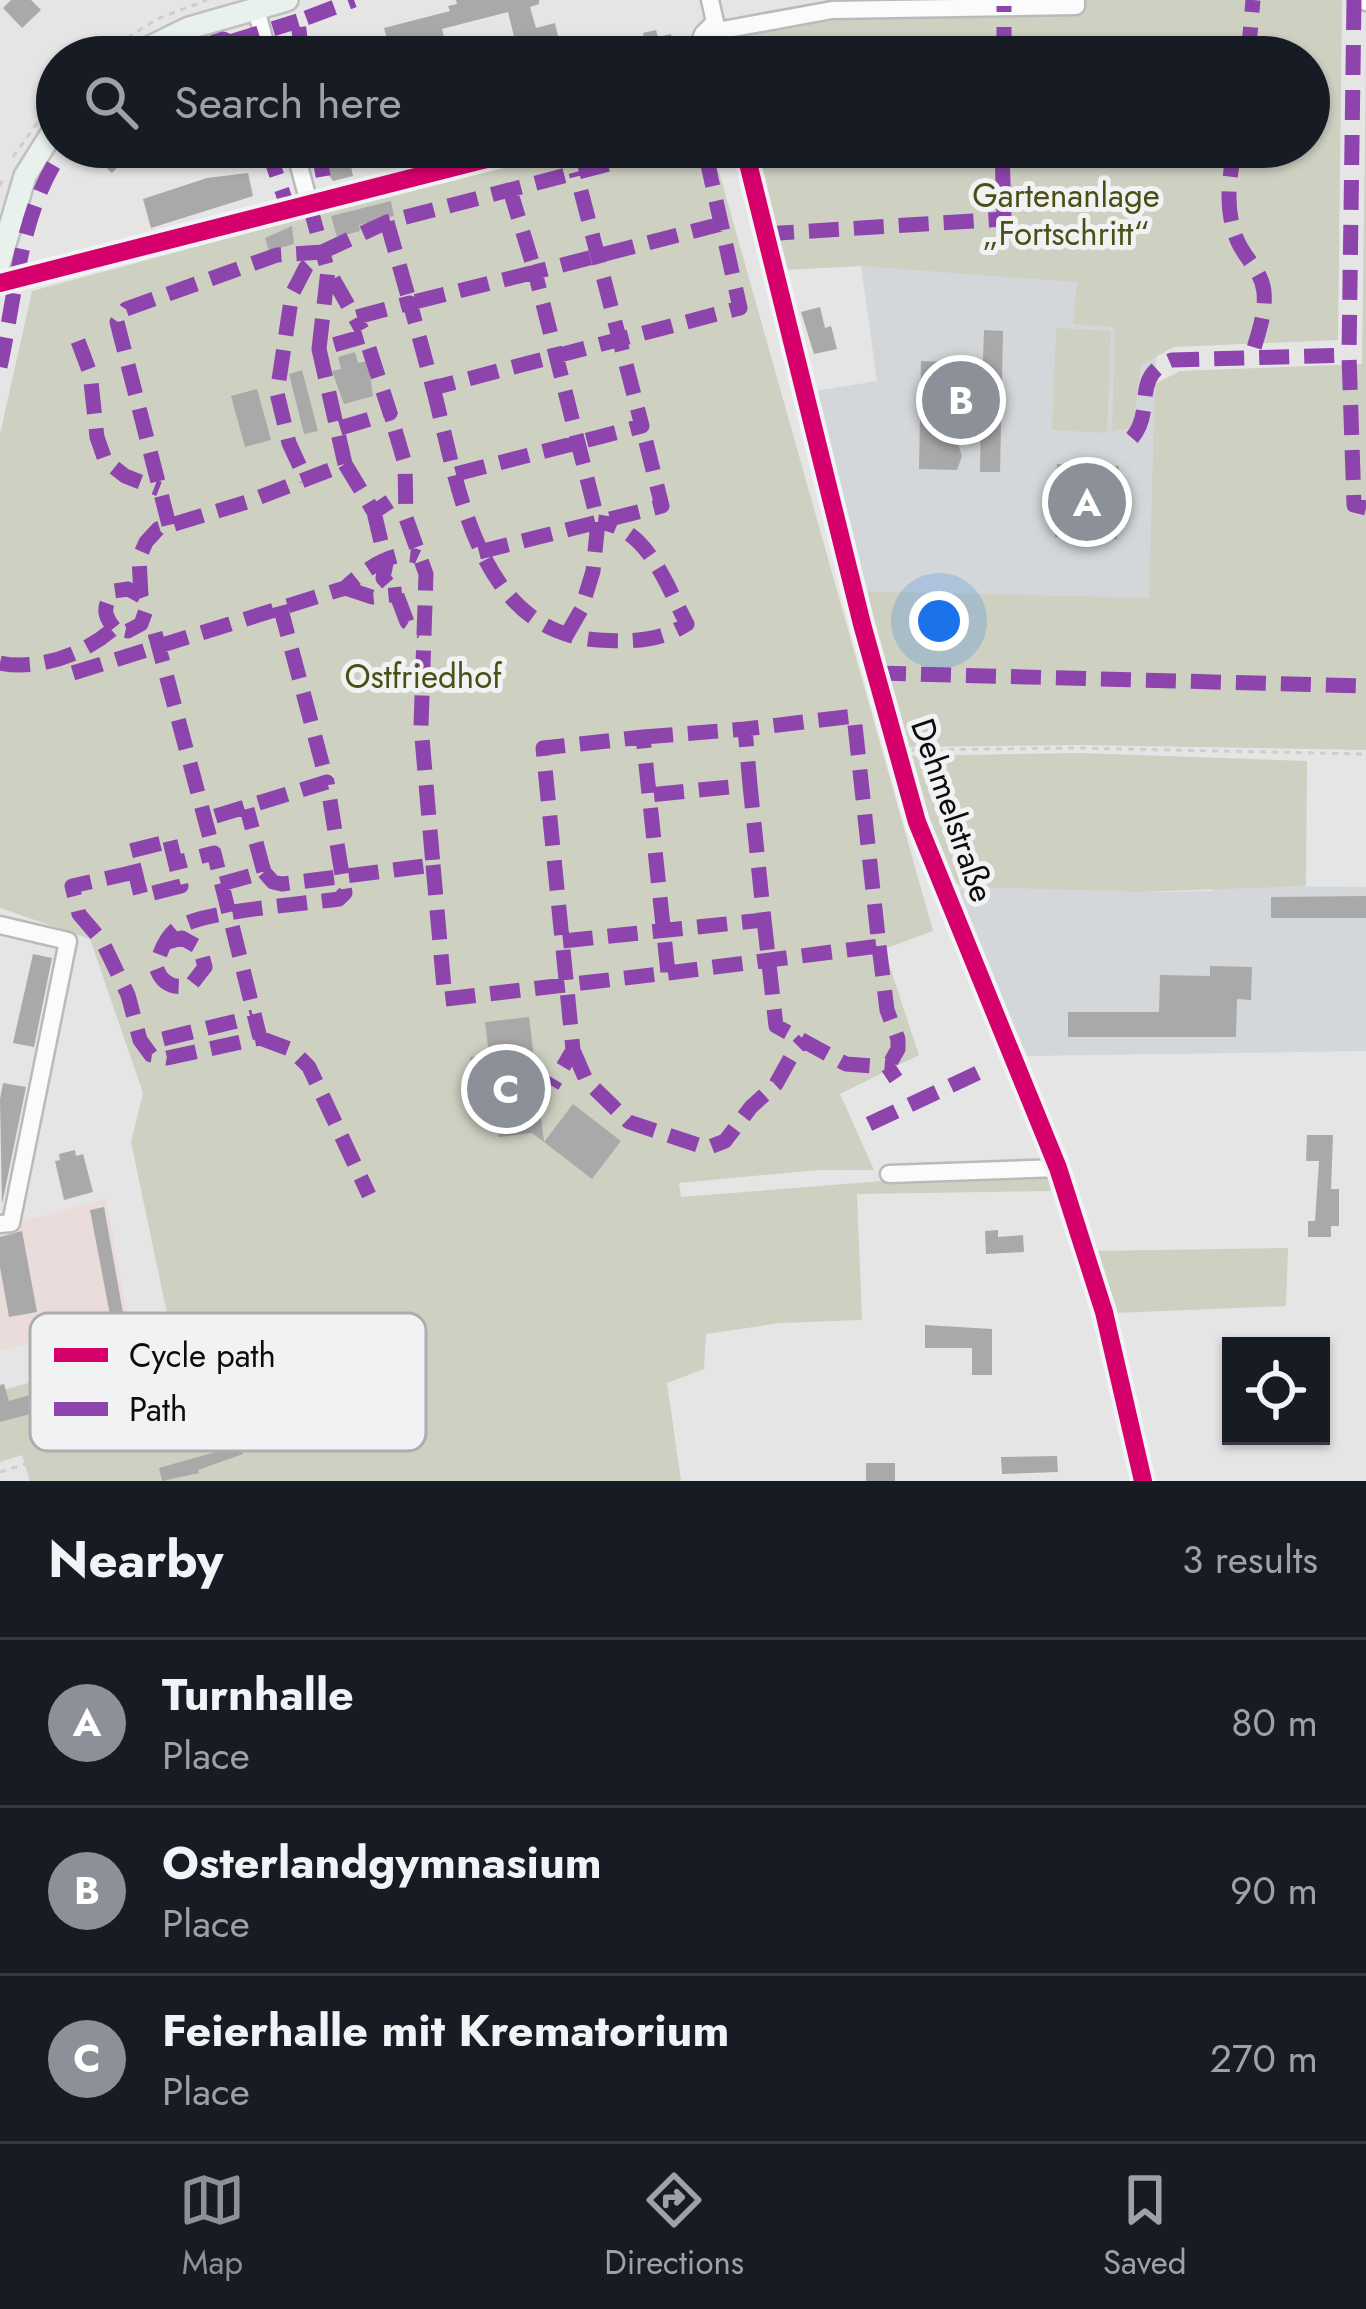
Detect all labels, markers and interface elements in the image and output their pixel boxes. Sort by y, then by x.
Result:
search box [36,36,1330,168]
icon: search [78,69,144,135]
text: Search here [174,70,402,135]
park label: Gartenanlage „Fortschritt“ [972,172,1160,257]
pin: B [922,355,1000,445]
pin: A [1048,457,1126,547]
your location [909,591,969,651]
park label: Ostfriedhof [344,653,503,700]
street label: Dehmelstraße [899,712,1006,908]
pin: C [467,1044,545,1134]
legend [30,1313,426,1451]
text: Cycle path [129,1332,276,1379]
map controls [1222,1337,1330,1445]
button: locate [1222,1337,1330,1445]
text: Path [129,1386,187,1433]
text: Nearby [48,1522,223,1596]
text: 3 results [1182,1531,1318,1588]
text: Turnhalle [162,1662,354,1727]
text: A [73,1694,101,1751]
text: 80 m [1231,1694,1318,1751]
text: Place [162,1727,250,1784]
text: Osterlandgymnasium [162,1830,602,1895]
text: B [74,1862,100,1919]
text: 90 m [1230,1862,1318,1919]
text: Place [162,1895,250,1952]
text: Feierhalle mit Krematorium [162,1998,729,2063]
text: C [73,2030,101,2087]
text: 270 m [1210,2030,1318,2087]
text: Place [162,2063,250,2120]
tab: Map [179,2167,245,2286]
tab: Directions [604,2167,744,2286]
tab: Saved [1103,2167,1187,2286]

